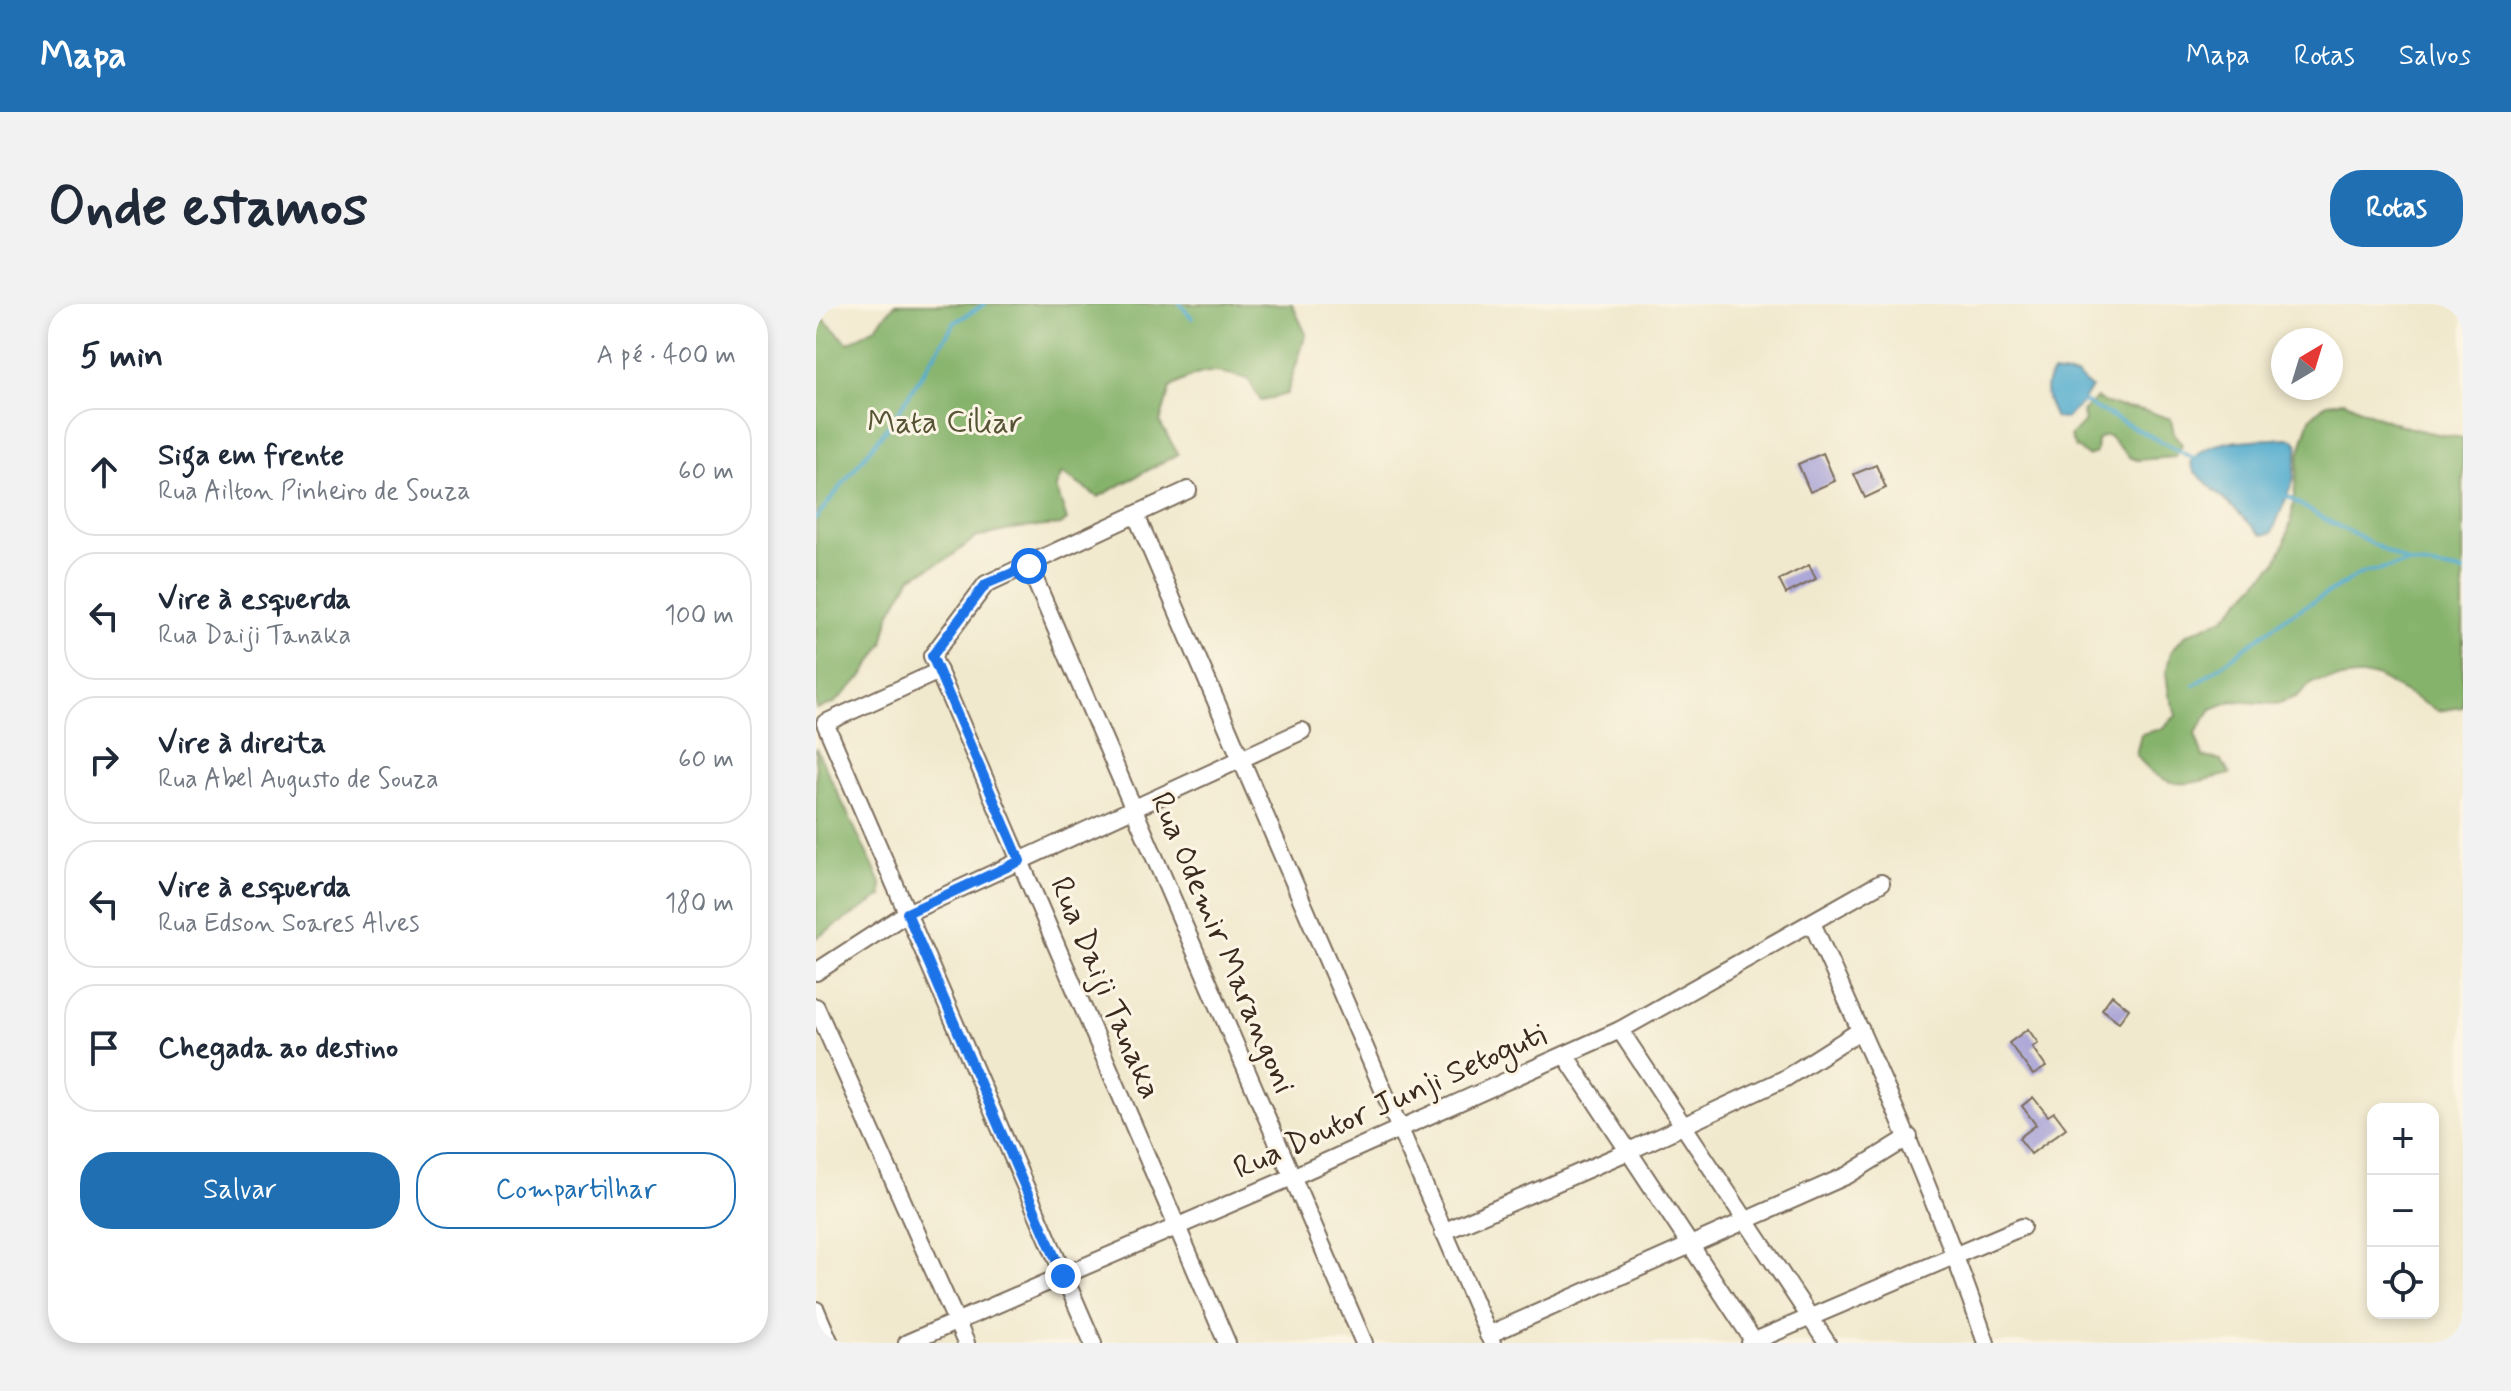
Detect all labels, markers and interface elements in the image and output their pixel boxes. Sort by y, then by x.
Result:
text: Mapa [40,32,127,81]
text: Mapa [2186,38,2250,75]
text: Rotas [2294,38,2355,75]
text: Salvos [2399,38,2471,75]
button: Rotas [2330,170,2463,247]
text: Onde estamos [48,172,368,245]
north arrow [2271,328,2343,400]
text: 5 min [80,334,163,379]
text: A pé · 400 m [597,339,736,373]
park label: Mata Ciliar [867,402,1023,444]
text: Siga em frente [158,436,344,475]
icon: ahead [82,450,126,494]
text: 60 m [678,455,734,489]
text: Rua Ailton Pinheiro de Souza [158,475,471,509]
route start [1011,548,1047,584]
text: Vire à esquerda [158,580,351,619]
icon: left [82,594,126,638]
text: 100 m [664,599,734,633]
text: Rua Daiji Tanaka [158,619,351,653]
text: Vire à direita [158,724,326,763]
icon: right [82,738,126,782]
text: 60 m [678,743,734,777]
text: Rua Abel Augusto de Souza [158,763,439,797]
street label: Rua Odemir Marangoni [1139,786,1305,1100]
text: Vire à esquerda [158,868,351,907]
street label: Rua Daiji Tanaka [1039,870,1171,1106]
icon: left [82,882,126,926]
text: 180 m [665,887,734,921]
text: Rua Edson Soares Alves [158,907,419,941]
street label: Rua Doutor Junji Setoguti [1227,1014,1554,1192]
icon: arrive [82,1026,126,1070]
text: Chegada ao destino [158,1029,398,1068]
map controls [2367,1103,2439,1319]
button: + [2367,1103,2439,1175]
button: Salvar [80,1152,400,1229]
button: Compartilhar [416,1152,736,1229]
button: − [2367,1175,2439,1247]
button: locate [2367,1247,2439,1319]
route end [1045,1258,1081,1294]

